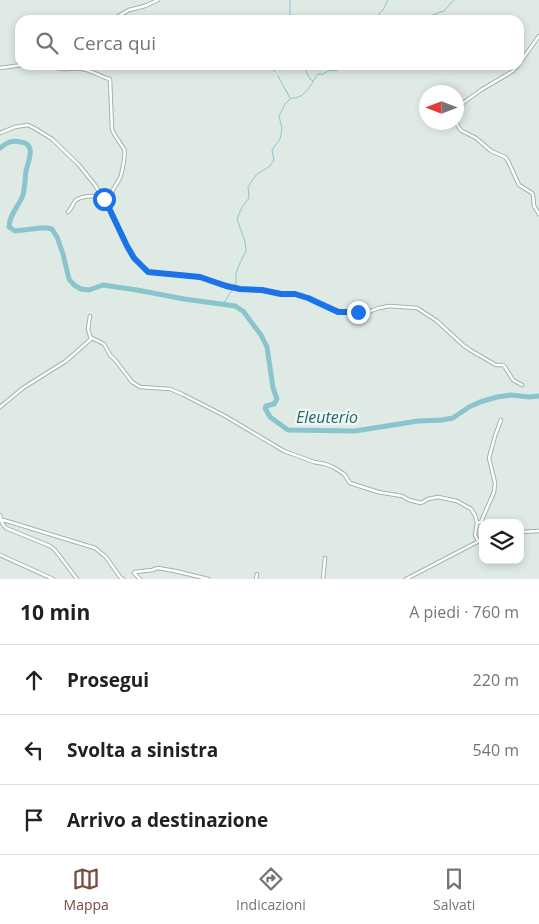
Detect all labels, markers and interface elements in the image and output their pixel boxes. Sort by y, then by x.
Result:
search box [15,15,524,70]
icon: search [33,29,61,57]
text: Cerca qui [73,30,156,56]
north arrow [419,85,464,130]
route start [93,188,116,211]
route end [347,301,370,324]
water label: Eleuterio [296,406,358,428]
map controls [479,519,524,564]
button: layers [479,519,524,564]
text: 10 min [20,598,90,626]
text: A piedi · 760 m [409,601,519,623]
icon: ahead [20,666,48,694]
text: Prosegui [67,667,149,693]
text: 220 m [473,669,519,691]
icon: left [20,736,48,764]
text: Svolta a sinistra [67,737,218,763]
text: 540 m [473,739,519,761]
icon: arrive [20,806,48,834]
text: Arrivo a destinazione [67,807,268,833]
tab: Mappa [64,865,109,914]
tab: Indicazioni [236,865,306,914]
tab: Salvati [433,865,475,914]

